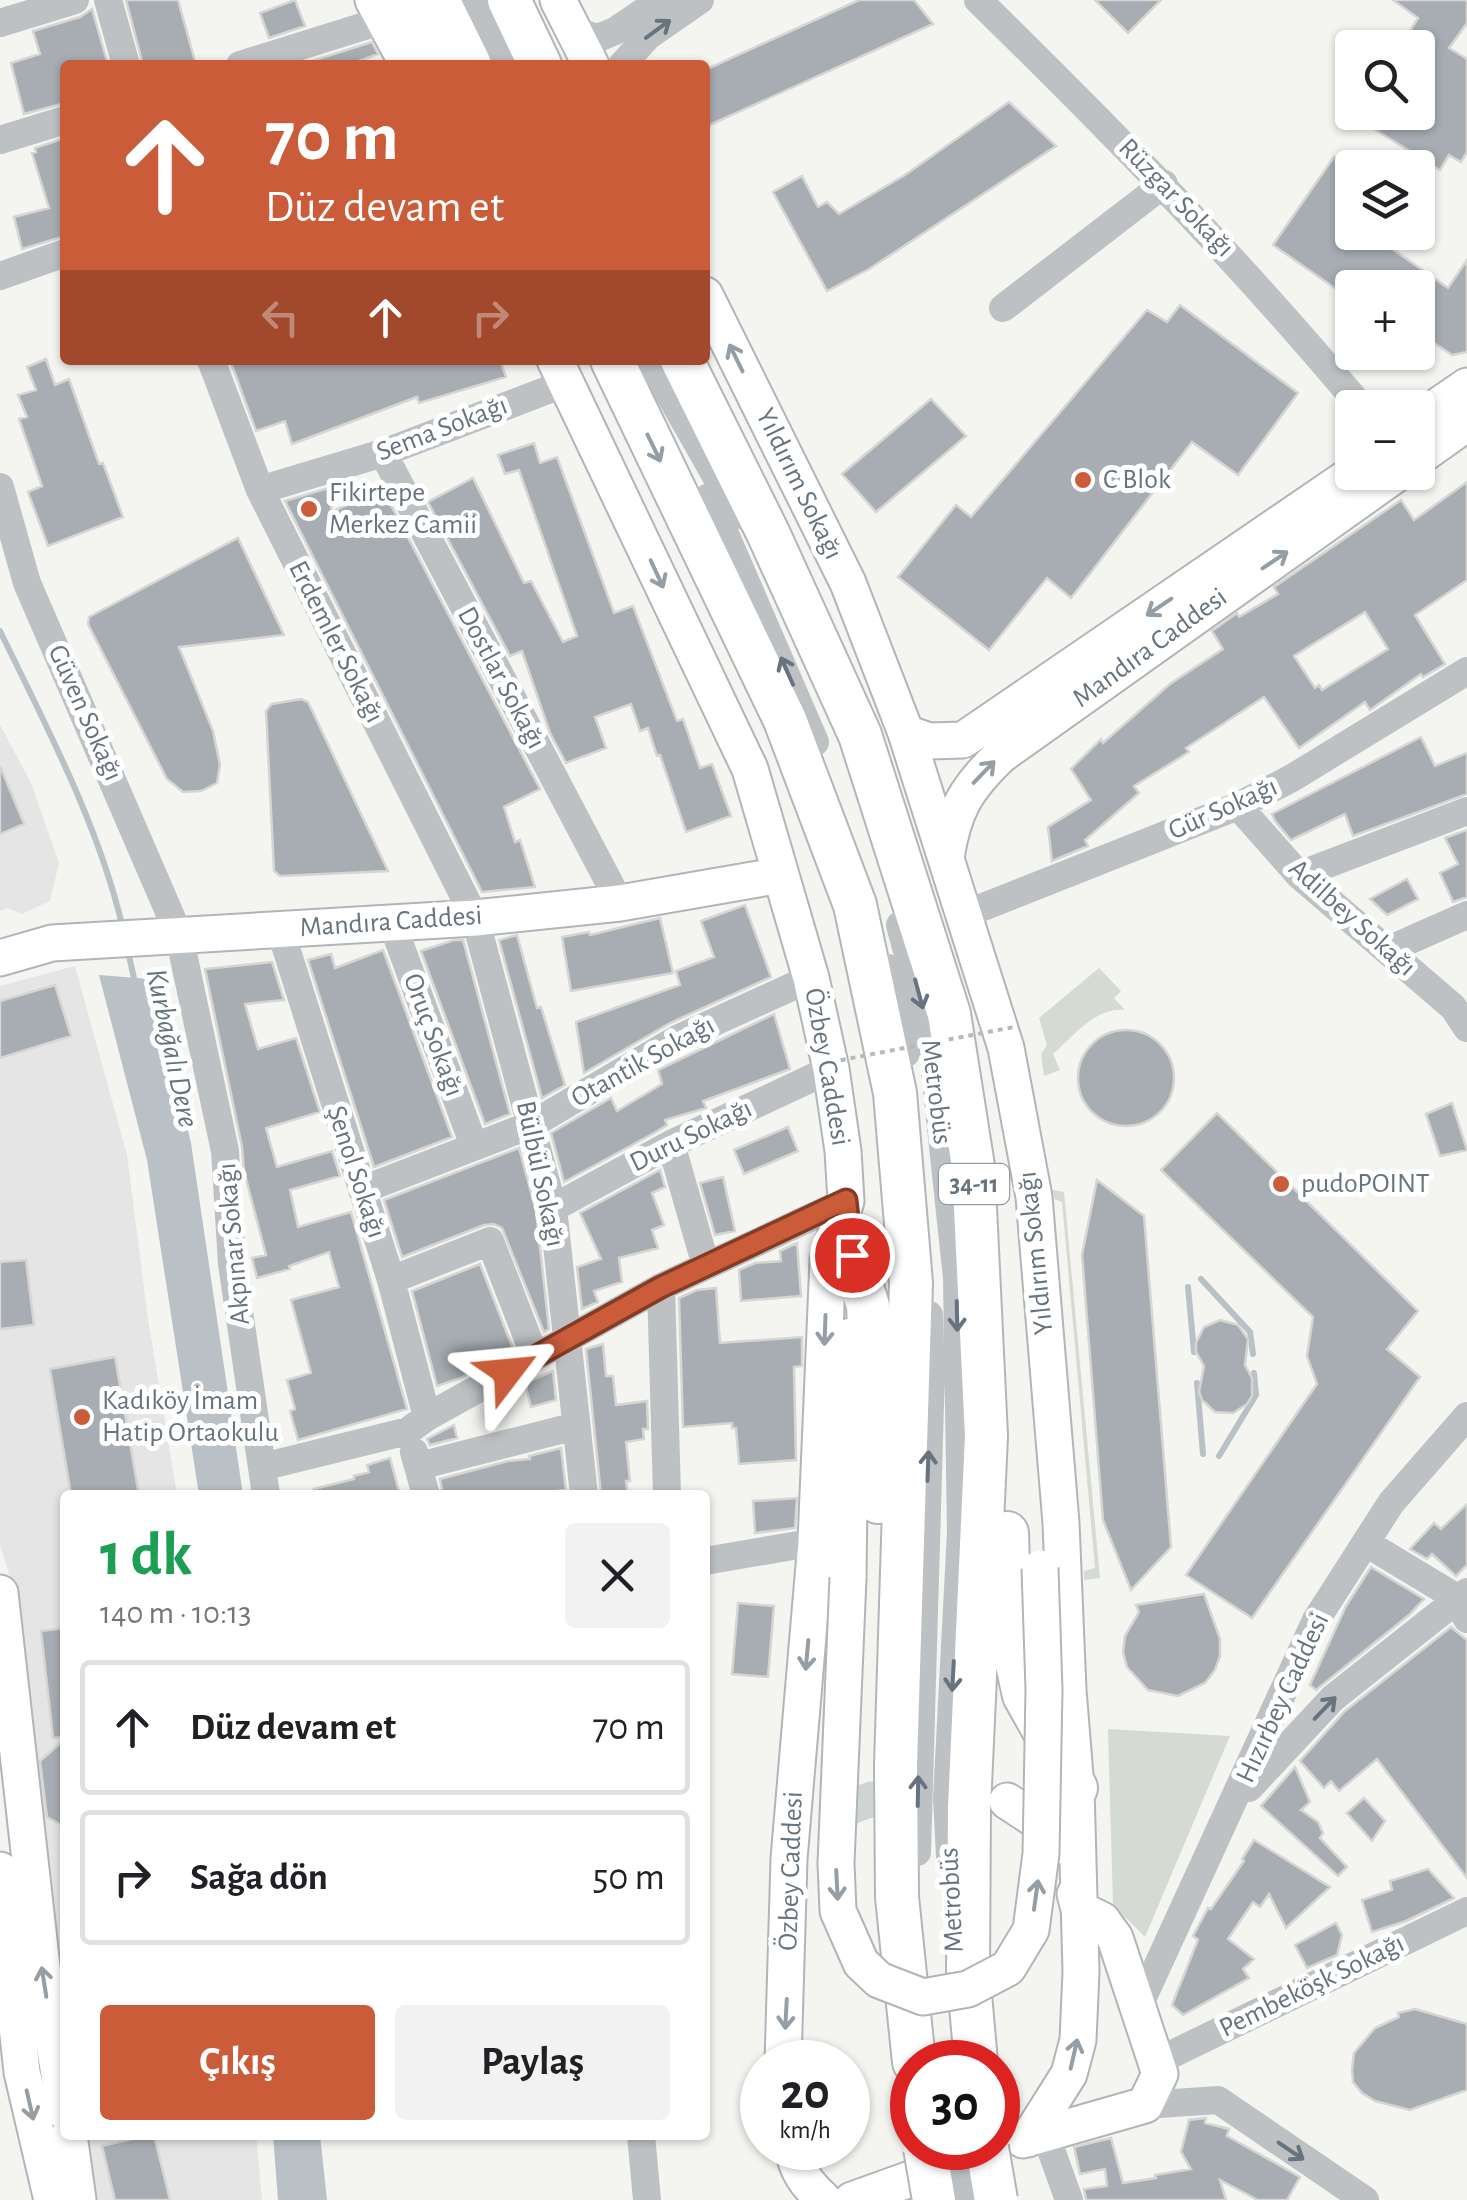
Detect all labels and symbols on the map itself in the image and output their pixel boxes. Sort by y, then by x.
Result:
one-way arrow [644,19,671,40]
street label: Rüzgar Sokağı [1113,133,1239,263]
one-way arrow [726,343,745,373]
street label: Sema Sokağı [373,391,511,467]
street label: Yıldırım Sokağı [750,404,848,564]
one-way arrow [645,432,664,462]
place label: C Blok [1103,466,1171,494]
marker: C Blok [1072,469,1094,491]
place label: Fikirtepe Merkez Camii [329,479,477,539]
marker: Fikirtepe Merkez Camii [298,498,320,520]
one-way arrow [1261,550,1289,571]
street label: Erdemler Sokağı [283,557,389,727]
one-way arrow [649,559,668,589]
street label: Mandıra Caddesi [1068,583,1232,713]
one-way arrow [1145,596,1173,617]
street label: Dostlar Sokağı [452,602,550,754]
street label: Güven Sokağı [43,641,127,785]
one-way arrow [777,657,795,687]
one-way arrow [972,760,996,784]
street label: Gür Sokağı [1164,773,1282,845]
street label: Adilbey Sokağı [1283,854,1421,982]
street label: Mandıra Caddesi [299,902,483,942]
water label: Kurbağalı Dere [141,966,203,1130]
street label: Oruç Sokağı [398,970,468,1100]
one-way arrow [910,978,929,1009]
street label: Özbey Caddesi [799,986,857,1148]
street label: Otantik Sokağı [567,1011,719,1113]
street label: Metrobüs [916,1038,956,1146]
street label: Duru Sokağı [626,1094,756,1178]
street label: Bülbül Sokağı [511,1099,569,1249]
street label: Şenol Sokağı [321,1102,391,1242]
street label: Akpınar Sokağı [213,1162,255,1326]
road number: 34-11 [939,1164,1009,1204]
street label: Yıldırım Sokağı [1013,1170,1059,1336]
place label: pudoPOINT [1301,1170,1430,1198]
marker: pudoPOINT [1270,1173,1292,1195]
pin [810,1213,895,1298]
one-way arrow [948,1299,967,1331]
one-way arrow [816,1314,835,1346]
position arrow [456,1320,560,1424]
place label: Kadıköy İmam Hatip Ortaokulu [102,1385,279,1447]
marker: Kadıköy İmam Hatip Ortaokulu [71,1406,93,1428]
one-way arrow [918,1450,937,1482]
street label: Hızırbey Caddesi [1231,1609,1335,1787]
one-way arrow [797,1638,816,1670]
one-way arrow [943,1659,962,1691]
one-way arrow [1313,1696,1337,1720]
one-way arrow [909,1775,928,1807]
street label: Özbey Caddesi [772,1791,808,1951]
street label: Metrobüs [935,1847,969,1953]
one-way arrow [828,1869,847,1901]
one-way arrow [1027,1879,1045,1912]
street label: Pembeköşk Sokağı [1215,1929,1409,2043]
one-way arrow [35,1966,53,1998]
one-way arrow [776,1997,795,2029]
one-way arrow [1066,2039,1084,2071]
speed limit sign: 30 [890,2040,1020,2170]
one-way arrow [22,2088,40,2120]
one-way arrow [1276,2140,1304,2161]

